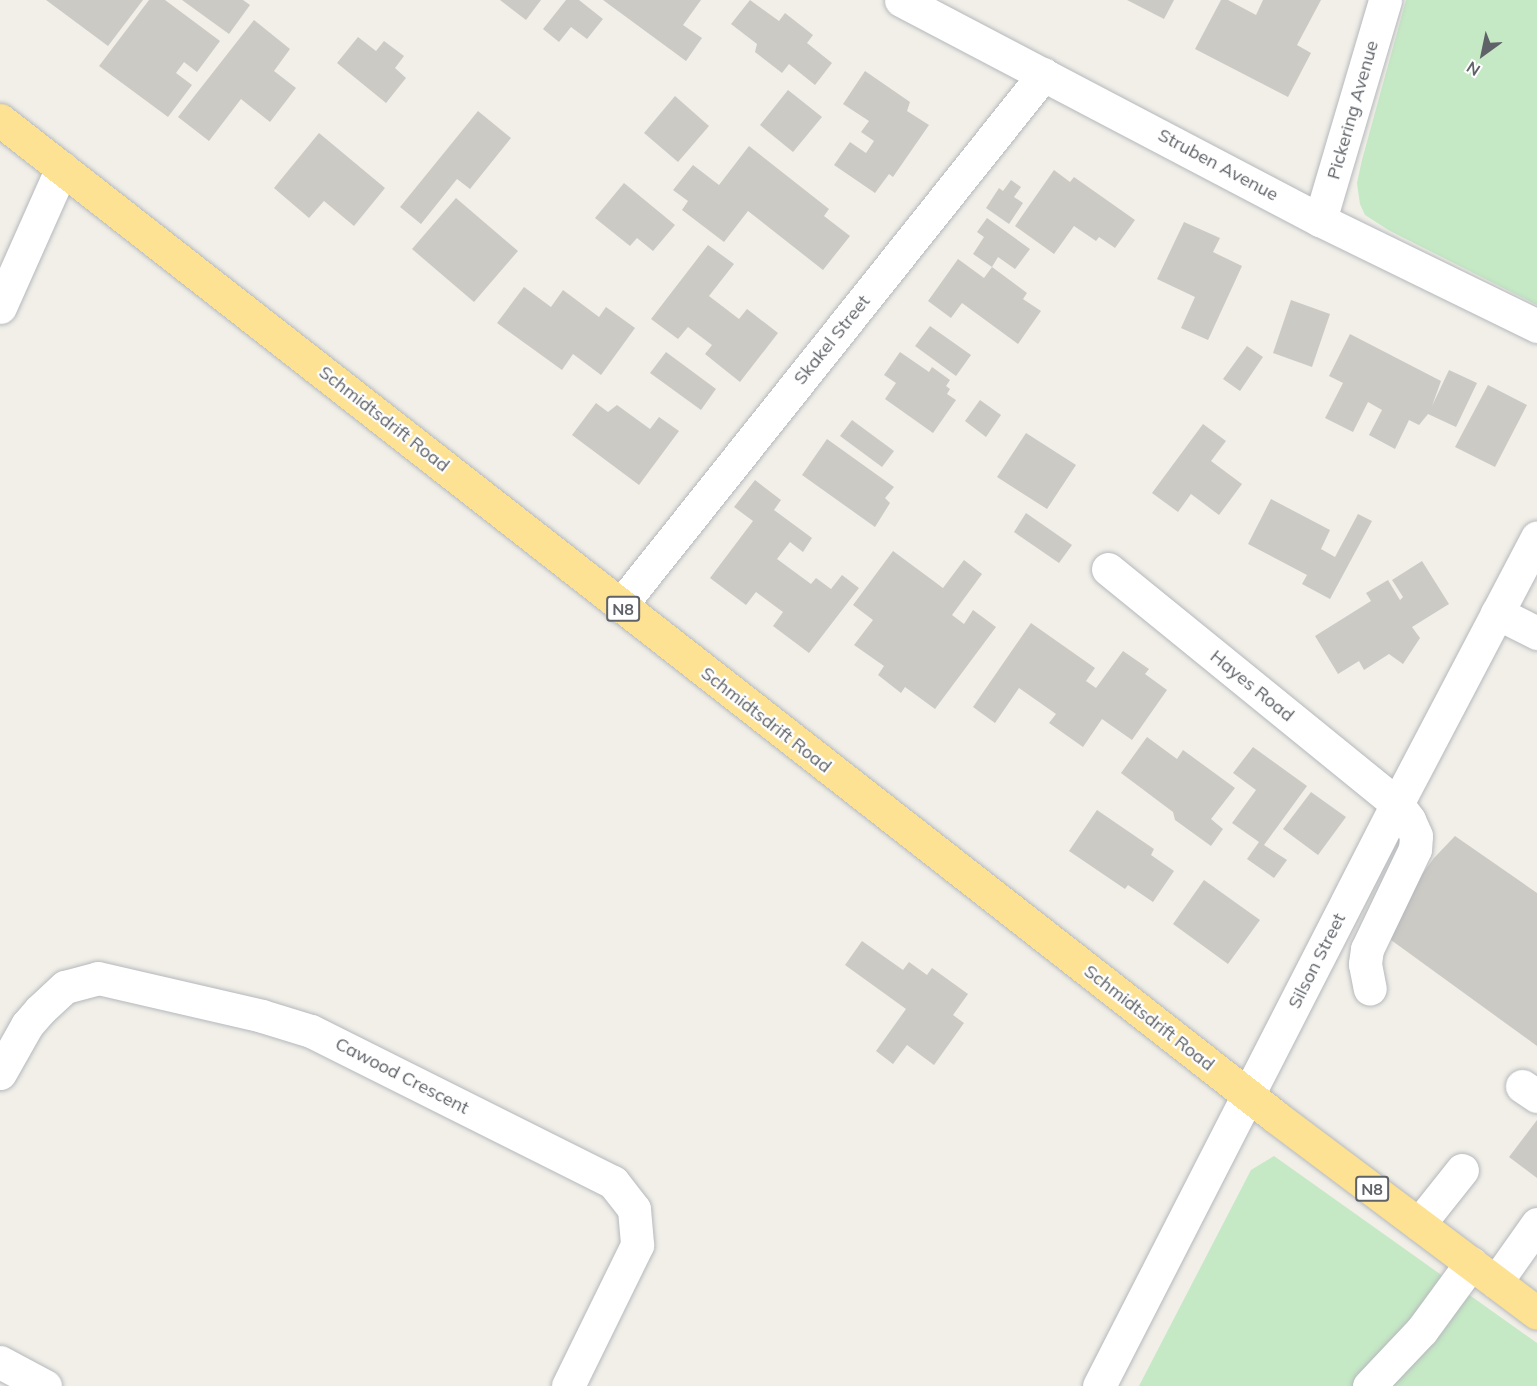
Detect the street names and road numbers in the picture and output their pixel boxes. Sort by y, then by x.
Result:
street label: Pickering Avenue [1323,38,1383,182]
street label: Struben Avenue [1154,124,1282,206]
street label: Skakel Street [789,291,875,389]
street label: Schmidtsdrift Road [315,361,453,477]
road number: N8 [605,596,641,622]
street label: Hayes Road [1206,646,1298,726]
street label: Schmidtsdrift Road [697,662,835,778]
street label: Silson Street [1284,910,1350,1012]
street label: Schmidtsdrift Road [1080,960,1218,1076]
street label: Cawood Crescent [332,1033,472,1119]
road number: N8 [1354,1176,1390,1202]

